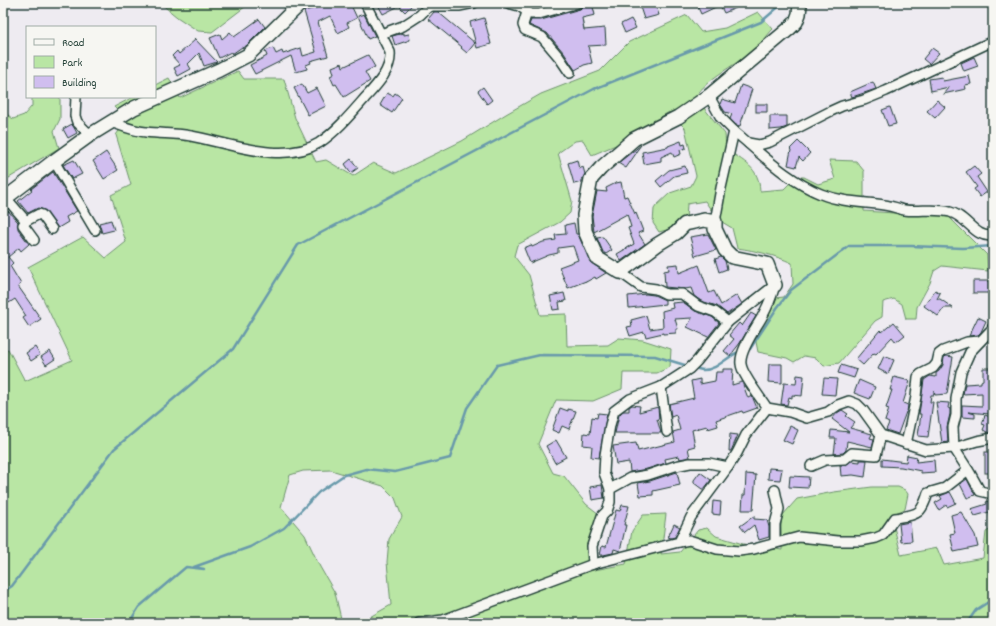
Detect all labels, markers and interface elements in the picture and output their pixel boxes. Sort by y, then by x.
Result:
legend [26,26,156,98]
text: Road [62,35,84,52]
text: Park [62,55,83,72]
text: Building [62,75,97,92]

